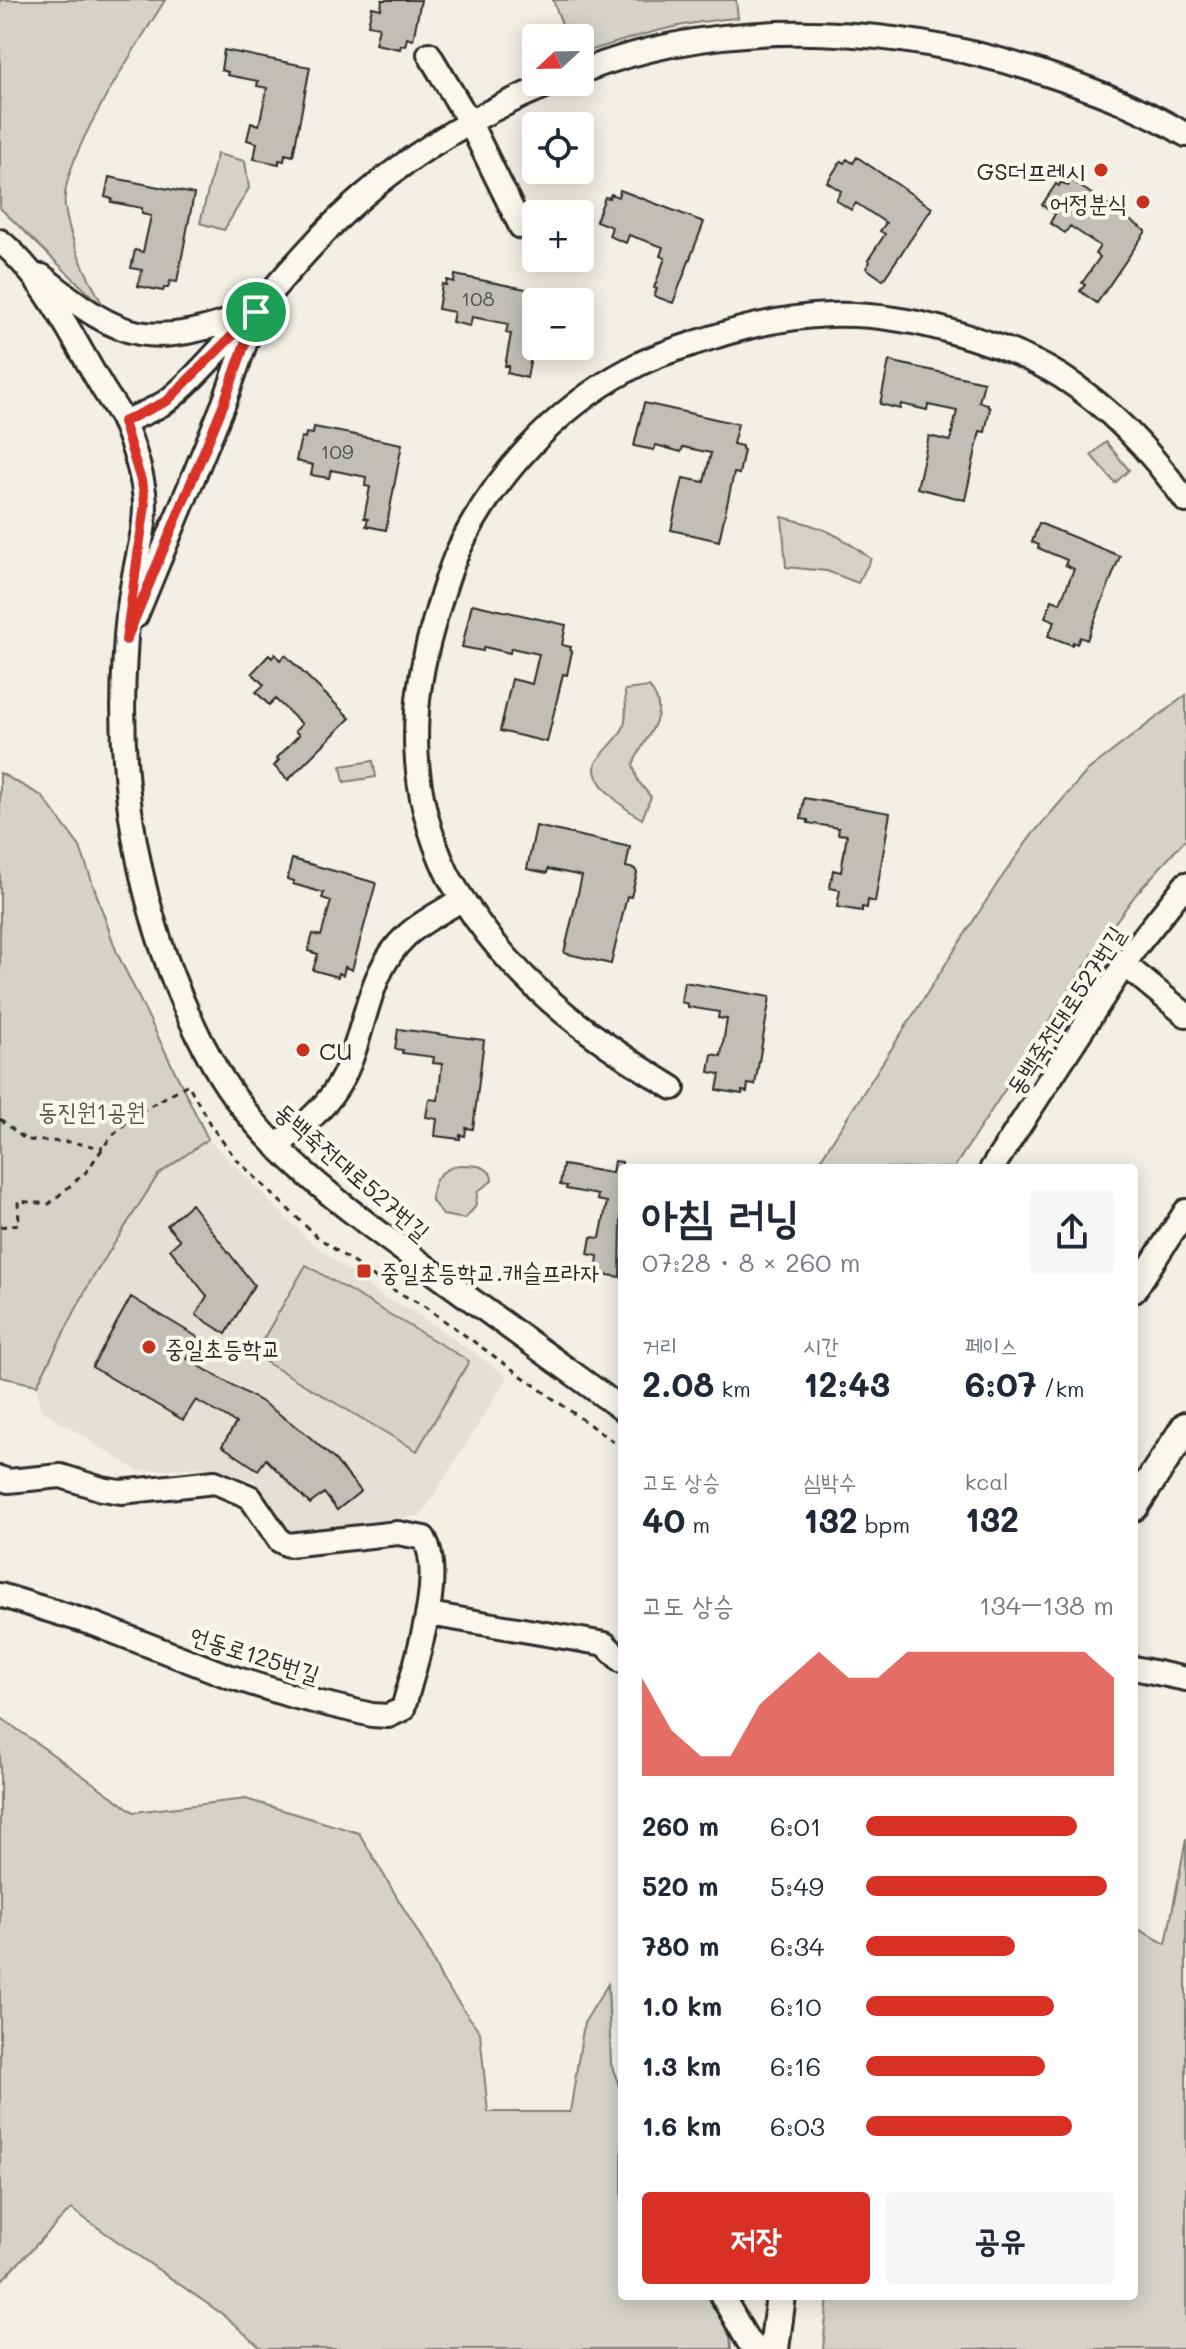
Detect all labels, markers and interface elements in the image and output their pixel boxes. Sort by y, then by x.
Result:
north arrow [522,24,594,96]
map controls [522,24,594,360]
button: locate [522,112,594,184]
place label: GS더프레시 [976,155,1085,186]
marker: GS더프레시 [1092,161,1110,179]
place label: 어정분식 [1050,187,1127,218]
marker: 어정분식 [1134,193,1152,211]
button: + [522,200,594,272]
pin [222,278,290,346]
house number: 108 [461,285,495,311]
button: − [522,288,594,360]
icon: arrive [234,290,278,334]
house number: 109 [320,438,354,464]
street label: 동백죽전대로527번길 [999,920,1131,1100]
place label: CU [319,1035,352,1066]
marker: CU [294,1041,312,1059]
park label: 동진원1공원 [38,1095,146,1126]
street label: 동백죽전대로527번길 [269,1095,437,1247]
text: 아침 러닝 [642,1186,799,1243]
button: share [1030,1190,1114,1274]
text: 07:28 · 8 × 260 m [642,1245,860,1279]
place label: 중일초등학교.캐슬프라자 [380,1256,600,1287]
marker: 중일초등학교.캐슬프라자 [355,1262,373,1280]
text: 거리 [642,1331,677,1360]
text: 시간 [803,1331,839,1360]
text: 페이스 [965,1331,1018,1360]
place label: 중일초등학교 [165,1332,281,1363]
marker: 중일초등학교 [140,1338,158,1356]
text: 2.08 [642,1361,714,1406]
text: 12:43 [803,1361,890,1406]
text: 6:07 [965,1361,1037,1406]
text: km [714,1374,751,1403]
text: /km [1037,1374,1085,1403]
text: 고도 상승 [642,1467,720,1496]
text: 심박수 [803,1467,856,1496]
text: kcal [965,1467,1009,1496]
text: 132 [965,1496,1019,1541]
text: 40 [642,1497,685,1542]
text: 132 [803,1497,858,1542]
text: m [685,1510,710,1539]
text: bpm [858,1510,910,1539]
text: 고도 상승 [642,1588,734,1622]
text: 134–138 m [979,1588,1114,1622]
street label: 언동로125번길 [186,1618,324,1690]
text: 260 m [642,1809,719,1843]
text: 6:01 [770,1809,821,1843]
text: 520 m [642,1869,718,1903]
text: 5:49 [770,1869,824,1903]
text: 780 m [642,1929,719,1963]
text: 6:34 [770,1929,824,1963]
text: 1.0 km [642,1989,722,2023]
text: 6:10 [770,1989,821,2023]
text: 1.3 km [642,2049,721,2083]
text: 6:16 [770,2049,821,2083]
text: 1.6 km [642,2109,721,2143]
text: 6:03 [770,2109,825,2143]
button: 저장 [642,2192,870,2284]
button: 공유 [886,2192,1114,2284]

